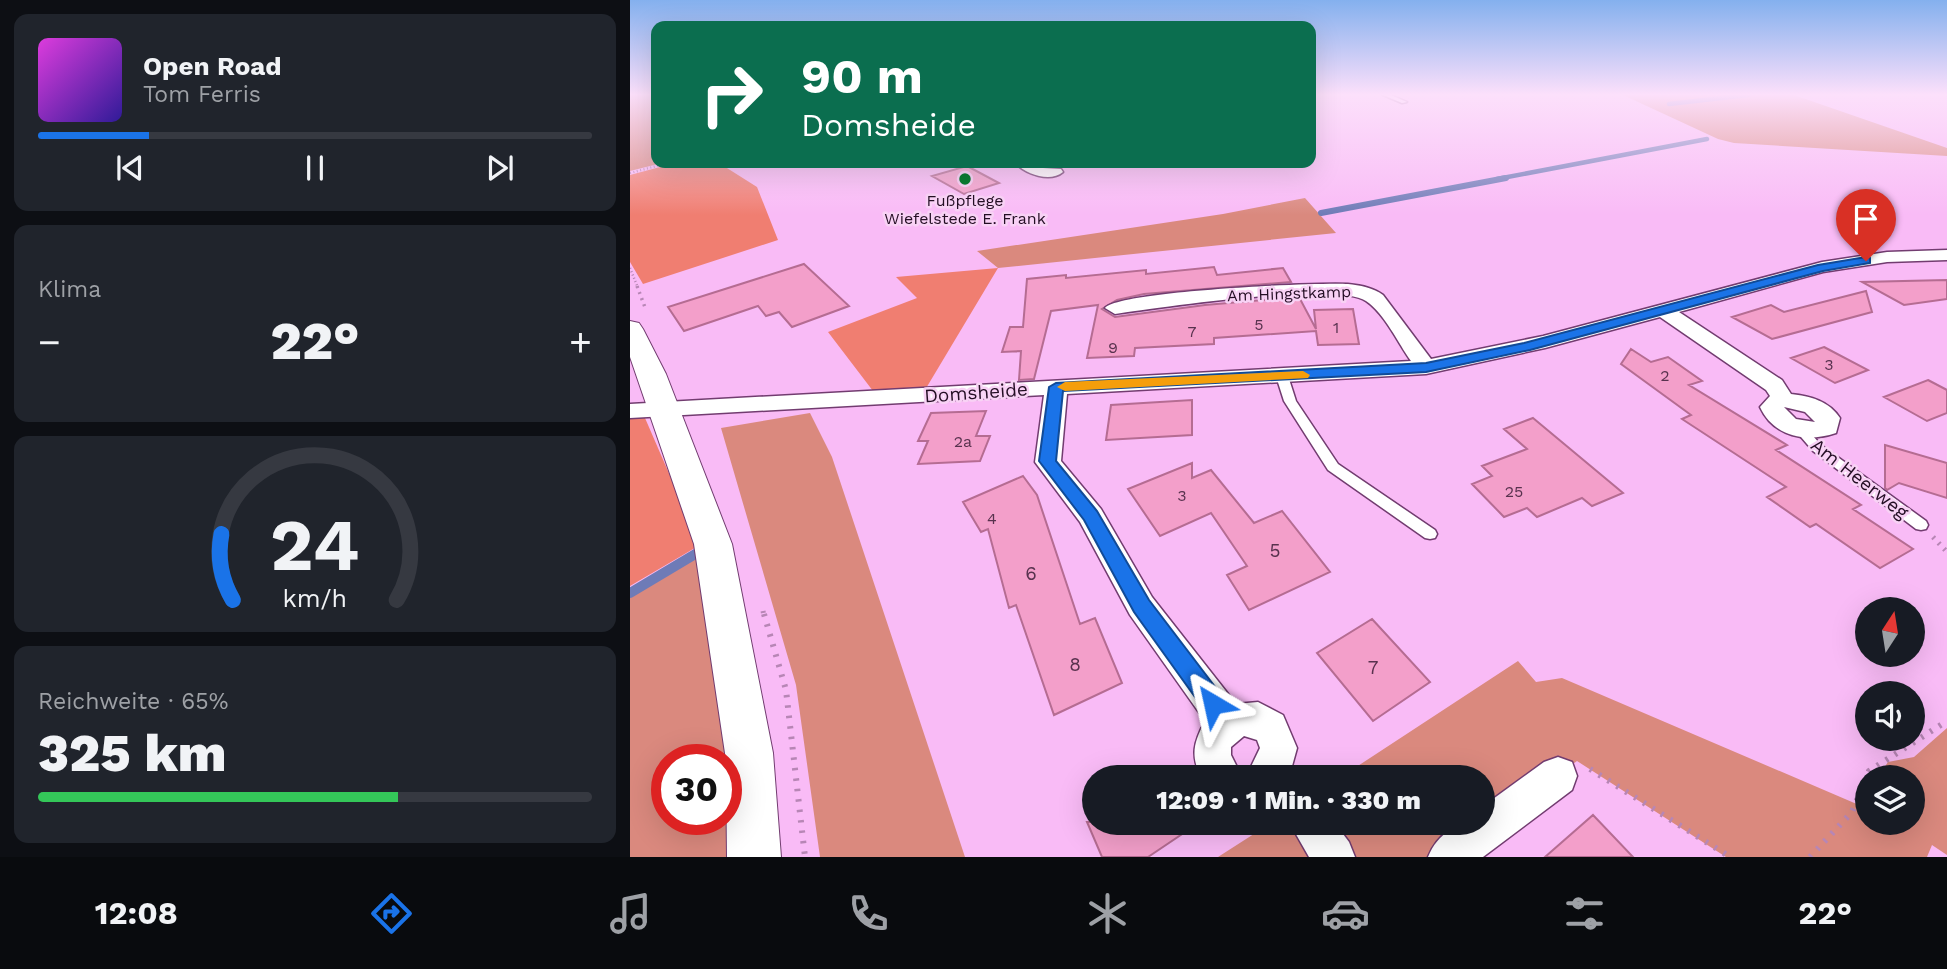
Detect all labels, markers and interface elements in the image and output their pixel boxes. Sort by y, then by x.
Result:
text: 90 m [801,47,923,105]
icon: right [686,49,777,140]
text: Open Road [143,51,281,81]
text: Tom Ferris [143,81,261,108]
text: Domsheide [801,106,976,144]
icon: previous [111,149,149,187]
icon: pause [296,149,334,187]
icon: next [481,149,519,187]
marker: Fußpflege Wiefelstede E. Frank [957,171,973,187]
pin [1836,189,1896,261]
place label: Fußpflege Wiefelstede E. Frank [884,191,1046,228]
icon: arrive [1847,200,1885,238]
text: Klima [38,276,101,303]
street label: Am Hingstkamp [1227,282,1351,305]
text: 22° [271,311,359,372]
house number: 5 [1254,315,1264,334]
house number: 1 [1333,318,1339,337]
text: − [38,320,61,364]
text: + [569,320,592,364]
house number: 7 [1188,322,1197,341]
house number: 9 [1108,338,1118,357]
house number: 3 [1824,355,1834,374]
house number: 2 [1660,366,1670,385]
street label: Domsheide [923,377,1029,408]
house number: 2a [954,432,972,451]
street label: Am Heerweg [1806,433,1914,524]
house number: 25 [1505,482,1523,501]
house number: 3 [1177,486,1187,505]
text: 24 [270,502,360,588]
house number: 4 [987,509,997,528]
house number: 5 [1269,539,1281,562]
house number: 6 [1025,562,1037,585]
text: km/h [283,584,347,613]
north arrow [1855,597,1925,667]
map controls [1855,597,1925,835]
house number: 8 [1069,653,1081,676]
house number: 7 [1368,656,1378,679]
position arrow [1176,667,1250,741]
button: sound [1855,681,1925,751]
text: Reichweite · 65% [38,688,228,715]
text: 325 km [38,723,227,784]
speed limit sign: 30 [651,744,742,835]
button: layers [1855,765,1925,835]
text: 12:09 · 1 Min. · 330 m [1156,785,1421,815]
icon: directions [367,889,416,938]
icon: music [606,889,655,938]
icon: phone [844,889,893,938]
icon: climate [1083,889,1132,938]
icon: car [1321,889,1370,938]
icon: filters [1560,889,1609,938]
text: 12:08 [95,894,178,932]
text: 22° [1798,894,1852,932]

